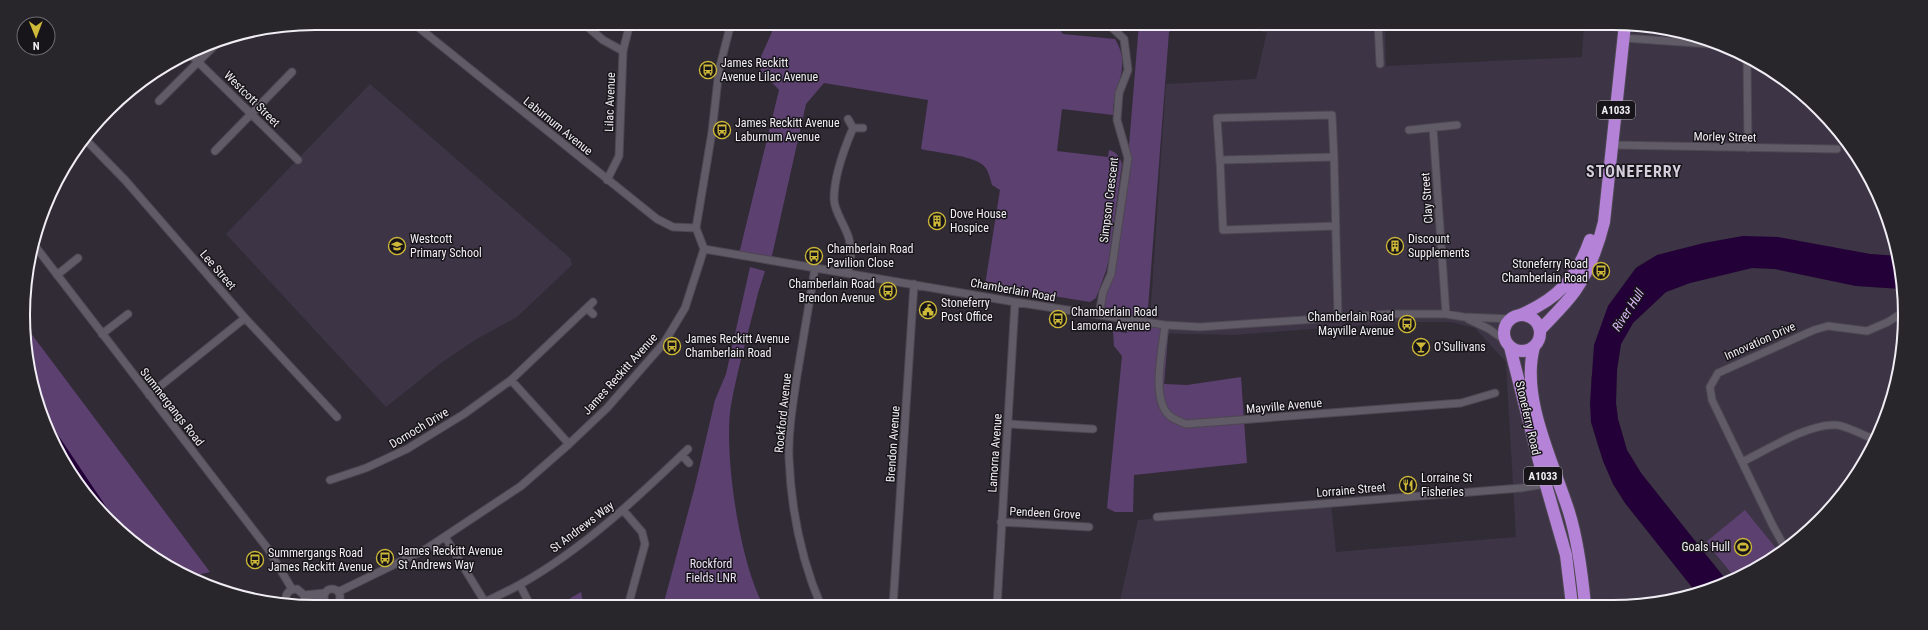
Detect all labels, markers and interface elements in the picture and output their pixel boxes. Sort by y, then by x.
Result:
north arrow [16,16,56,56]
text: N [32,39,40,52]
place label: James Reckitt Avenue Lilac Avenue [721,56,818,84]
bus stop icon: James Reckitt Avenue Lilac Avenue [698,60,718,80]
street label: Westcott Street [221,68,283,130]
street label: Lilac Avenue [602,71,618,132]
street label: Laburnum Avenue [521,94,596,158]
road number: A1033 [1597,101,1635,119]
place label: James Reckitt Avenue Laburnum Avenue [735,116,840,144]
bus stop icon: James Reckitt Avenue Laburnum Avenue [712,120,732,140]
street label: Morley Street [1693,129,1757,145]
street label: Simpson Crescent [1097,156,1121,244]
district label: STONEFERRY [1586,162,1682,181]
street label: Clay Street [1418,172,1436,224]
place label: Dove House Hospice [950,207,1007,235]
building icon: Dove House Hospice [927,211,947,231]
place label: Westcott Primary School [410,232,482,260]
place label: Discount Supplements [1408,232,1470,260]
school or university icon: Westcott Primary School [387,236,407,256]
building icon: Discount Supplements [1385,236,1405,256]
place label: Chamberlain Road Pavilion Close [827,242,914,270]
bus stop icon: Chamberlain Road Pavilion Close [804,246,824,266]
street label: Lee Street [197,247,239,293]
place label: Stoneferry Road Chamberlain Road [1502,257,1588,285]
bus stop icon: Stoneferry Road Chamberlain Road [1591,261,1611,281]
street label: Chamberlain Road [969,276,1057,304]
place label: Chamberlain Road Brendon Avenue [789,277,875,305]
bus stop icon: Chamberlain Road Brendon Avenue [878,281,898,301]
water label: River Hull [1609,285,1648,334]
place label: Stoneferry Post Office [941,296,993,324]
public building icon: Stoneferry Post Office [918,300,938,320]
place label: Chamberlain Road Lamorna Avenue [1071,305,1158,333]
bus stop icon: Chamberlain Road Lamorna Avenue [1048,309,1068,329]
place label: Chamberlain Road Mayville Avenue [1308,310,1394,338]
bus stop icon: Chamberlain Road Mayville Avenue [1397,314,1417,334]
street label: Innovation Drive [1722,319,1798,363]
street label: James Reckitt Avenue [580,330,660,418]
place label: James Reckitt Avenue Chamberlain Road [685,332,790,360]
bus stop icon: James Reckitt Avenue Chamberlain Road [662,336,682,356]
bar icon: O'Sullivans [1411,337,1431,357]
place label: O'Sullivans [1434,340,1486,354]
street label: Summergangs Road [137,365,207,449]
street label: Rockford Avenue [772,372,794,453]
street label: Stoneferry Road [1513,380,1543,456]
street label: Mayville Avenue [1246,396,1323,416]
street label: Dornoch Drive [387,405,451,451]
street label: Brendon Avenue [883,405,903,483]
street label: Lamorna Avenue [985,413,1005,493]
road number: A1033 [1524,467,1562,485]
place label: Lorraine St Fisheries [1421,471,1473,499]
restaurant icon: Lorraine St Fisheries [1398,475,1418,495]
street label: Lorraine Street [1316,480,1387,500]
street label: St Andrews Way [547,499,617,555]
street label: Pendeen Grove [1009,504,1081,522]
sports icon: Goals Hull [1733,537,1753,557]
place label: Goals Hull [1681,540,1730,554]
place label: James Reckitt Avenue St Andrews Way [398,544,503,572]
place label: Summergangs Road James Reckitt Avenue [268,546,373,574]
bus stop icon: James Reckitt Avenue St Andrews Way [375,548,395,568]
bus stop icon: Summergangs Road James Reckitt Avenue [245,550,265,570]
park label: Rockford Fields LNR [686,557,737,585]

